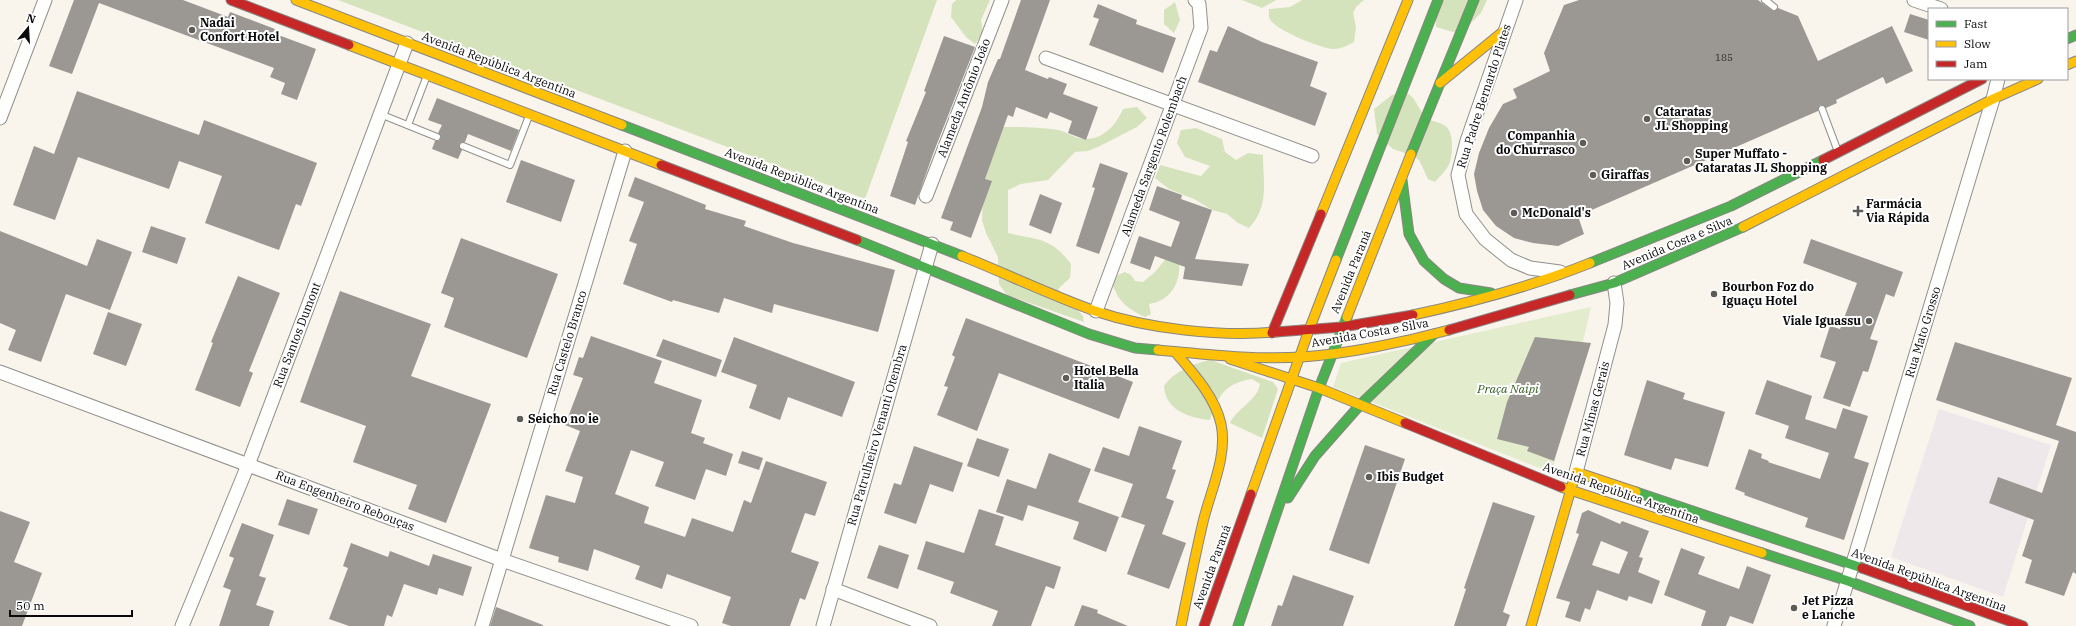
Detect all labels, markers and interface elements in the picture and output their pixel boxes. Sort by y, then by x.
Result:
north arrow [8,8,48,48]
legend [1928,8,2068,80]
text: N [25,10,38,27]
place label: Nadai Confort Hotel [200,15,279,44]
text: Fast [1964,16,1988,31]
street label: Rua Padre Bernardo Plates [1453,22,1514,170]
marker: Nadai Confort Hotel [187,25,197,35]
street label: Avenida República Argentina [420,28,579,101]
street label: Alameda Antônio João [934,36,993,159]
text: Slow [1964,36,1991,51]
house number: 185 [1715,51,1733,64]
text: Jam [1964,56,1988,71]
street label: Alameda Sargento Rolembach [1117,73,1190,238]
place label: Cataratas JL Shopping [1655,104,1728,133]
marker: Cataratas JL Shopping [1642,114,1652,124]
place label: Companhia do Churrasco [1496,128,1575,157]
marker: Companhia do Churrasco [1578,138,1588,148]
street label: Avenida República Argentina [723,144,882,217]
place label: Super Muffato - Cataratas JL Shopping [1695,146,1827,175]
marker: Super Muffato - Cataratas JL Shopping [1682,156,1692,166]
place label: Giraffas [1601,167,1649,182]
marker: Giraffas [1588,170,1598,180]
place label: Farmácia Via Rápida [1866,196,1930,225]
place label: McDonald's [1522,205,1591,220]
marker: Farmácia Via Rápida [1853,206,1863,216]
marker: McDonald's [1509,208,1519,218]
street label: Avenida Costa e Silva [1619,212,1735,273]
street label: Avenida Paraná [1327,227,1374,316]
place label: Bourbon Foz do Iguaçu Hotel [1722,279,1814,308]
street label: Rua Santos Dumont [270,280,324,390]
street label: Rua Mato Grosso [1902,284,1944,379]
street label: Rua Castelo Branco [543,288,590,397]
marker: Bourbon Foz do Iguaçu Hotel [1709,289,1719,299]
place label: Viale Iguassu [1782,313,1861,328]
street label: Avenida Costa e Silva [1310,315,1430,350]
marker: Viale Iguassu [1864,316,1874,326]
street label: Rua Patrulheiro Venanti Otembra [843,342,910,527]
street label: Rua Minas Gerais [1573,359,1613,458]
place label: Hotel Bella Italia [1074,363,1139,392]
marker: Hotel Bella Italia [1061,373,1071,383]
park label: Praça Naipi [1476,381,1539,396]
place label: Seicho no ie [528,411,599,426]
marker: Seicho no ie [515,414,525,424]
street label: Avenida República Argentina [1541,459,1702,526]
street label: Rua Engenheiro Rebouças [274,467,417,534]
place label: Ibis Budget [1377,469,1444,484]
marker: Ibis Budget [1364,472,1374,482]
street label: Avenida Paraná [1189,522,1234,611]
street label: Avenida República Argentina [1849,544,2009,615]
scale bar [10,592,132,618]
place label: Jet Pizza e Lanche [1802,593,1855,622]
text: 50 m [16,598,45,613]
marker: Jet Pizza e Lanche [1789,603,1799,613]

